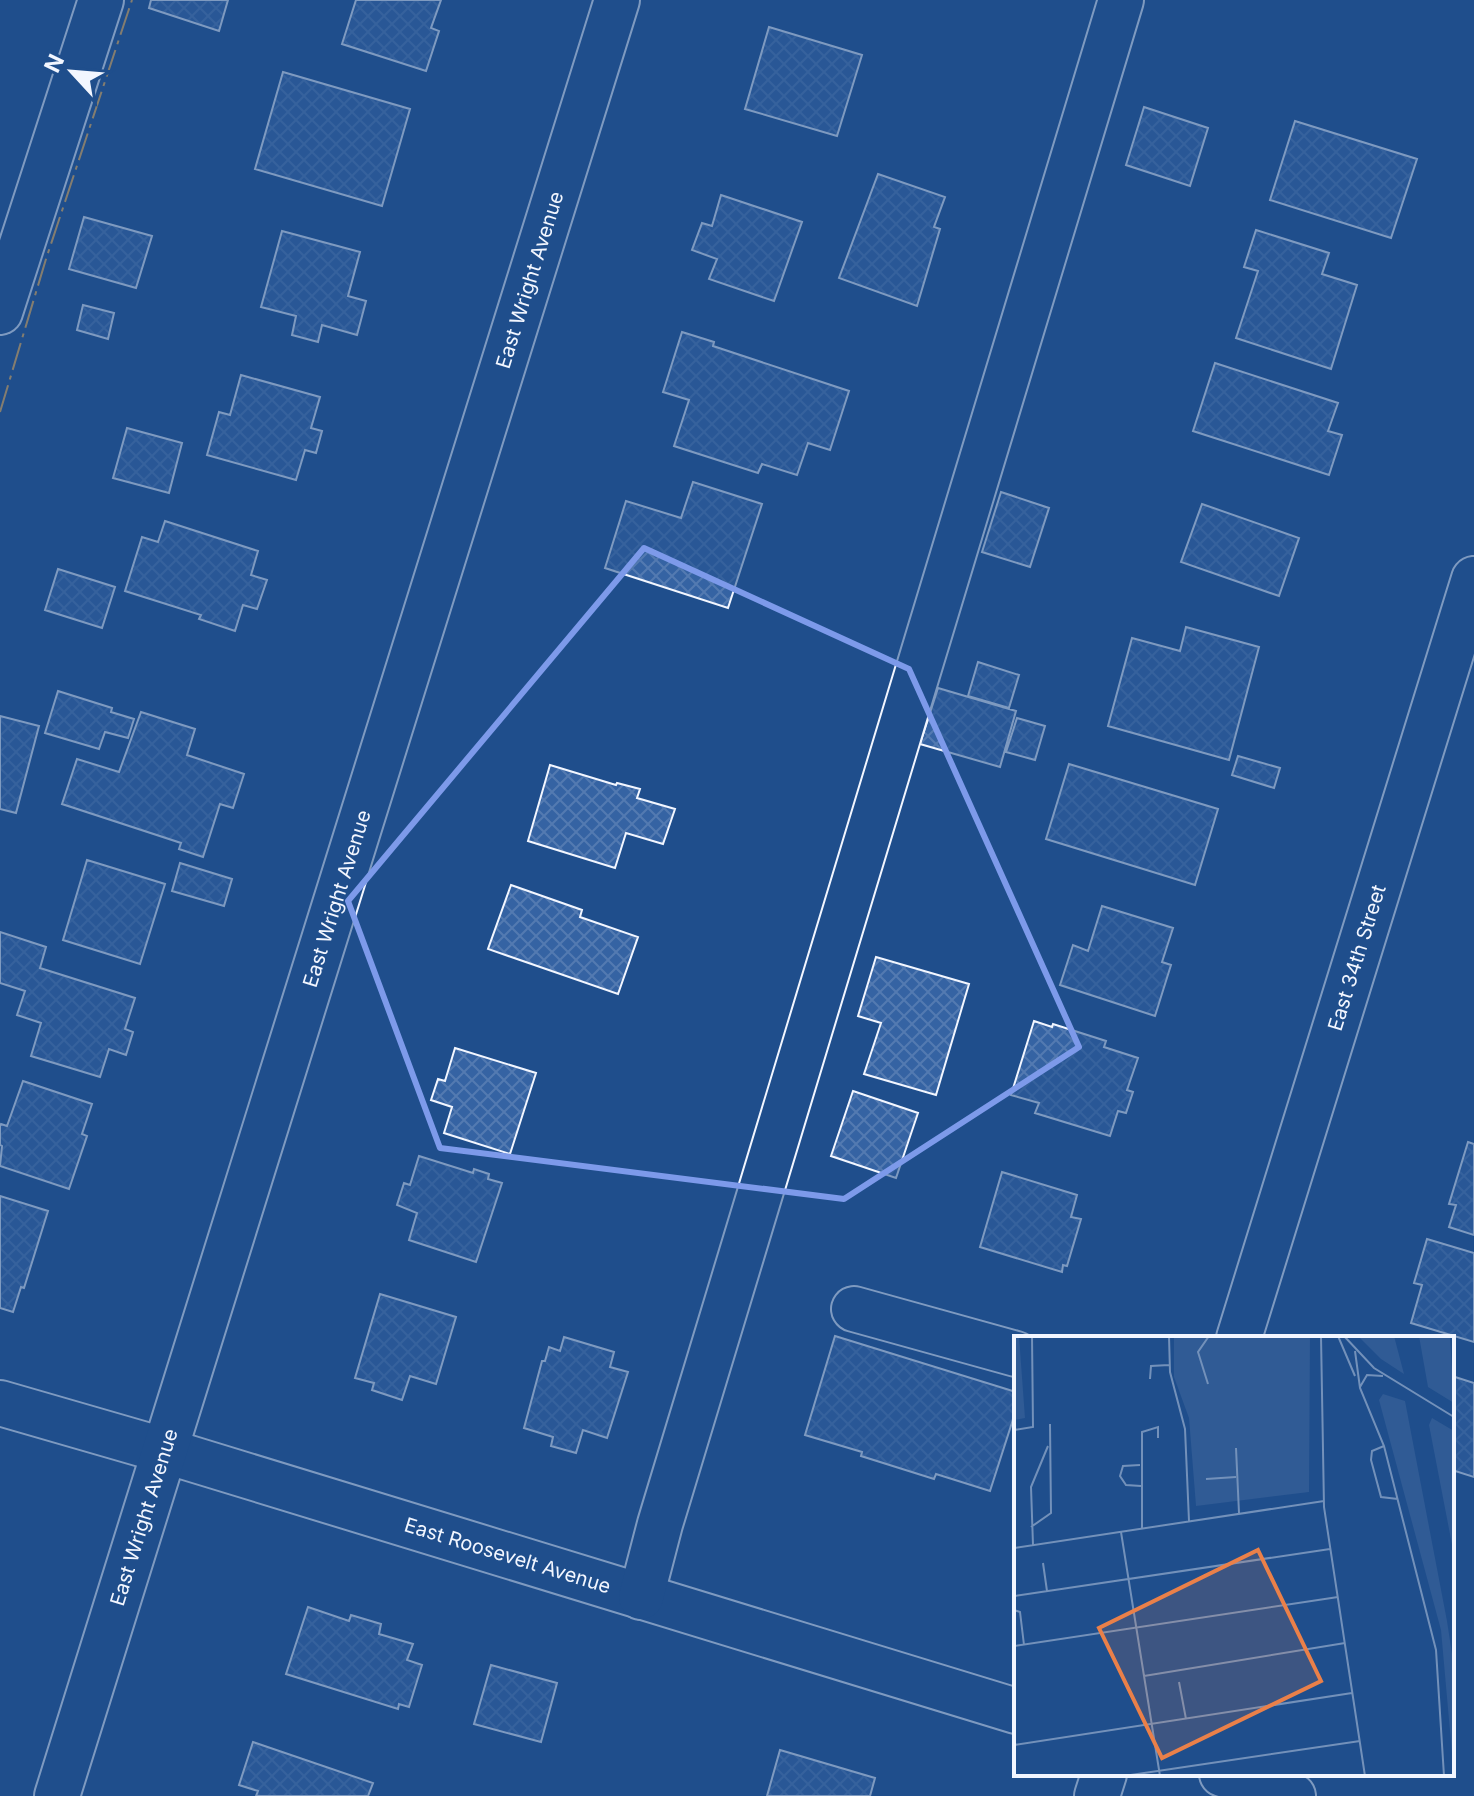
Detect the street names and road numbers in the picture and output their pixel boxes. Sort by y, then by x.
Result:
street label: East Wright Avenue [491,188,569,372]
street label: East Wright Avenue [298,807,376,990]
street label: East 34th Street [1323,881,1391,1034]
street label: East Wright Avenue [105,1426,183,1609]
street label: East Roosevelt Avenue [401,1513,614,1598]

